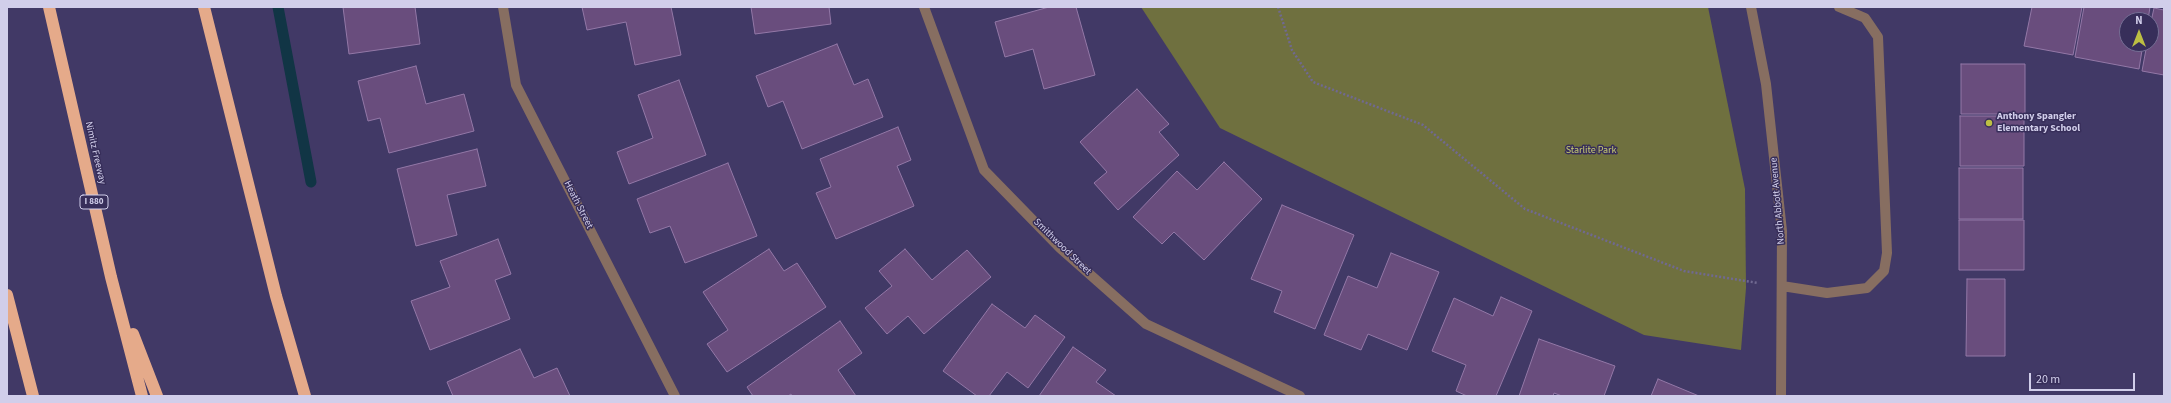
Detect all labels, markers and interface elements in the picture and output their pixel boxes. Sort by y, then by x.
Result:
north arrow [2119,12,2159,52]
text: N [2135,13,2143,28]
place label: Anthony Spangler Elementary School [1997,111,2080,134]
marker: Anthony Spangler Elementary School [1984,118,1994,128]
street label: Nimitz Freeway [82,120,108,186]
park label: Starlite Park [1566,145,1616,157]
street label: North Abbott Avenue [1768,157,1788,245]
street label: Heath Street [561,179,595,231]
road number: I 880 [80,195,108,209]
street label: Smithwood Street [1031,216,1093,278]
scale bar [2031,365,2137,391]
text: 20 m [2036,371,2060,388]

